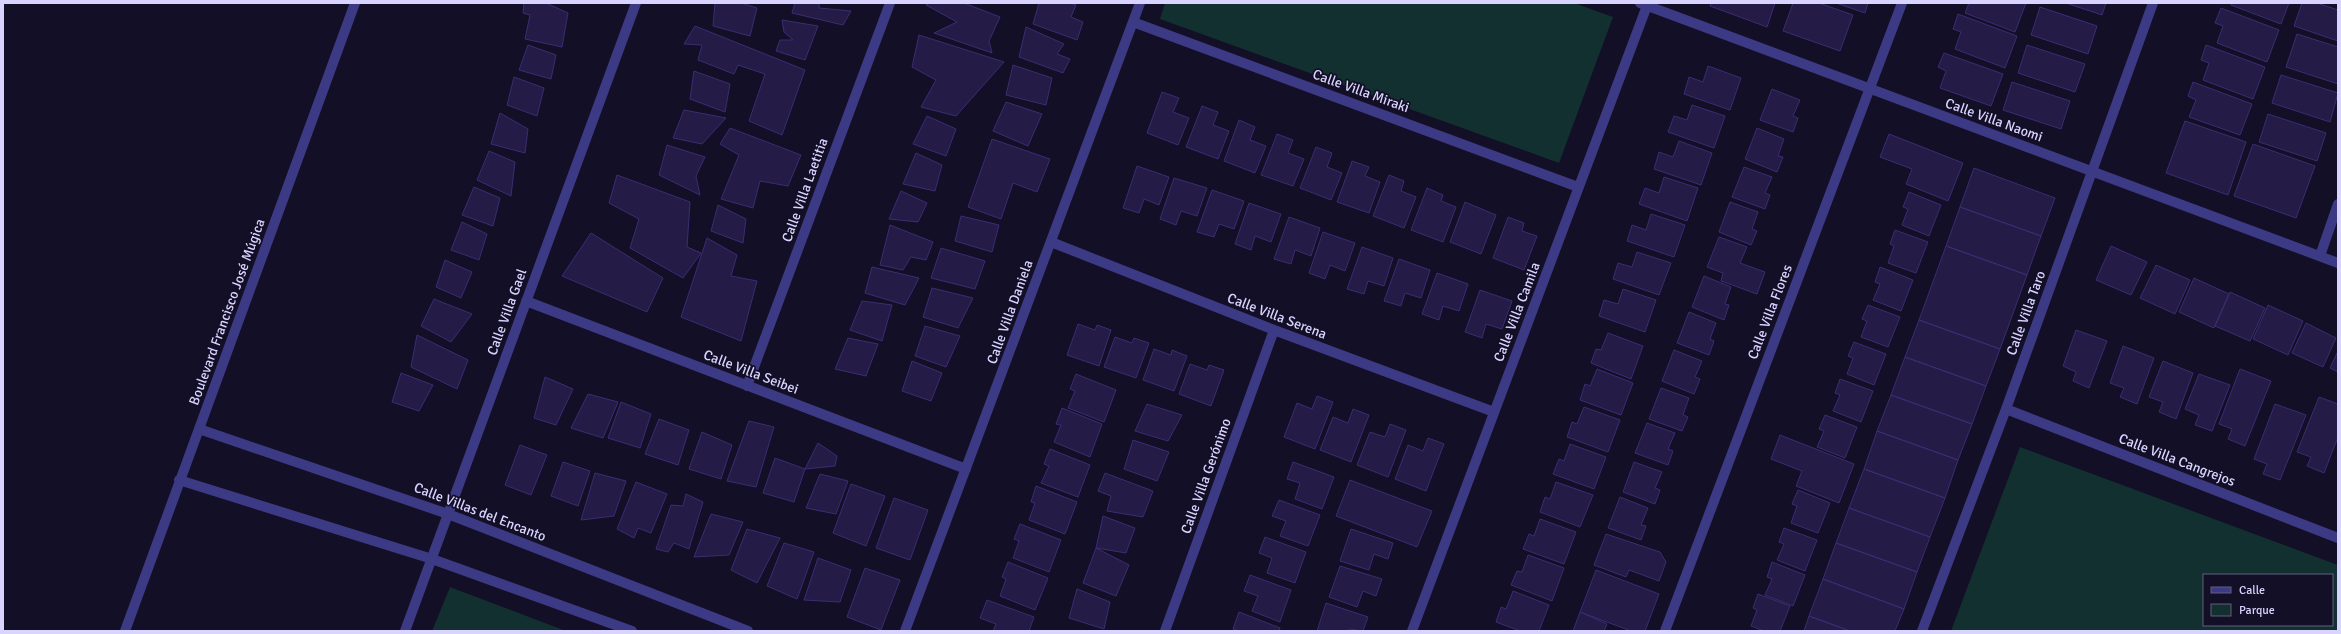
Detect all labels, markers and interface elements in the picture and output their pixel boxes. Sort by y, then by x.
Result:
street label: Calle Villa Miraki [1310,66,1412,116]
street label: Calle Villa Naomi [1943,95,2045,145]
street label: Calle Villa Laetitia [778,136,832,244]
street label: Boulevard Francisco José Múgica [185,216,269,408]
street label: Calle Villa Daniela [983,258,1037,366]
street label: Calle Villa Camila [1490,260,1544,364]
street label: Calle Villa Flores [1744,262,1796,362]
street label: Calle Villa Gael [483,266,531,358]
street label: Calle Villa Taro [2003,268,2049,358]
street label: Calle Villa Serena [1225,289,1329,343]
street label: Calle Villa Seibei [701,346,801,398]
street label: Calle Villa Gerónimo [1177,416,1235,536]
street label: Calle Villa Cangrejos [2116,430,2238,490]
street label: Calle Villas del Encanto [411,479,549,545]
legend [2203,574,2333,626]
text: Calle [2239,583,2265,598]
text: Parque [2239,603,2275,618]

